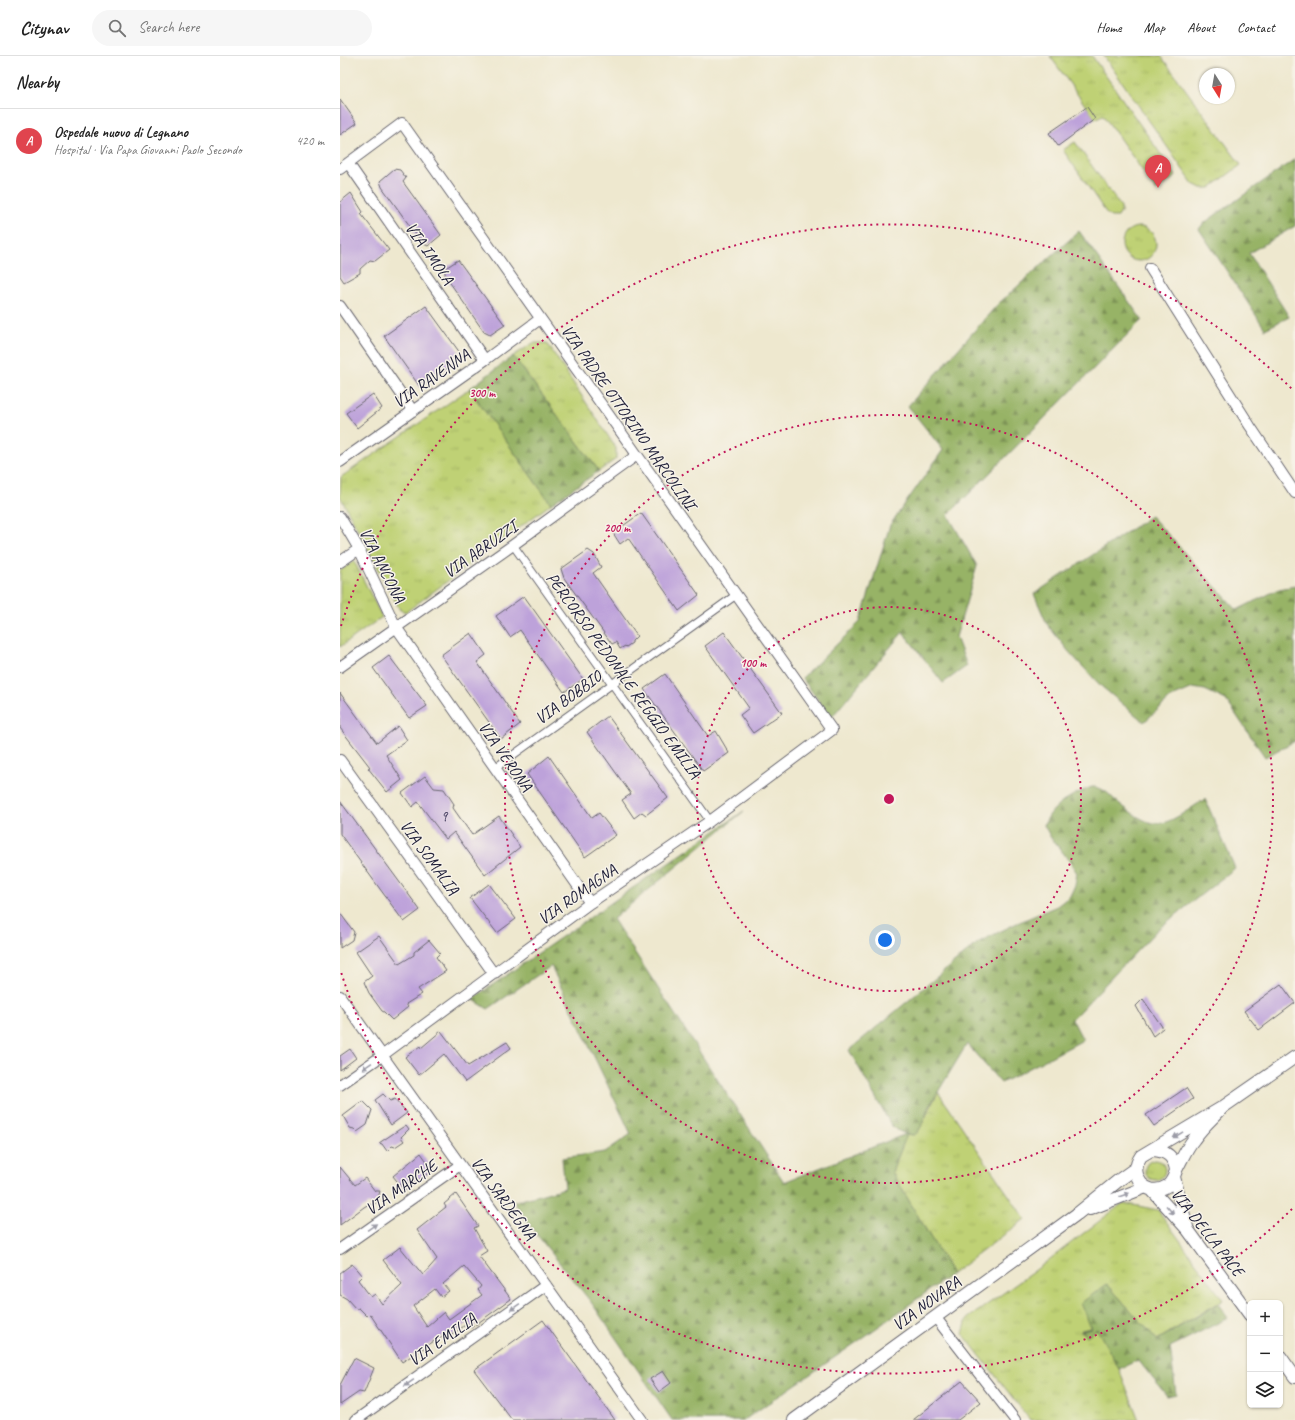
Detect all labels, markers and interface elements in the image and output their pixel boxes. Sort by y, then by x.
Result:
search box [92,10,372,46]
text: Citynav [20,16,68,40]
icon: search [106,17,128,39]
text: Search here [138,18,199,37]
text: Home [1096,19,1122,36]
text: Map [1144,19,1165,36]
text: About [1187,19,1215,36]
text: Contact [1237,19,1275,36]
north arrow [1199,68,1235,104]
text: Nearby [16,72,59,93]
text: Ospedale nuovo di Legnano [54,123,188,142]
text: A [26,133,32,149]
text: 420 m [296,133,324,149]
text: Hospital · Via Papa Giovanni Paolo Secondo [54,142,242,158]
pin: A [1145,155,1171,188]
street label: VIA IMOLA [401,218,459,289]
street label: VIA PADRE OTTORINO MARCOLINI [557,321,702,516]
street label: VIA RAVENNA [389,344,474,413]
text: 300 m [469,385,496,401]
street label: VIA ABRUZZI [439,514,525,583]
text: 200 m [604,520,631,536]
street label: VIA ANCONA [355,524,411,607]
street label: PERCORSO PEDONALE REGGIO EMILIA [542,568,706,783]
text: 100 m [740,655,767,671]
street label: VIA BOBBIO [531,665,607,729]
street label: VIA VERONA [474,717,537,796]
centre of rings [882,792,896,806]
house number: 9 [441,807,449,826]
street label: VIA SOMALIA [395,816,464,899]
street label: VIA ROMAGNA [534,859,621,929]
your location [875,930,895,950]
one-way arrow [361,1062,372,1070]
one-way arrow [1172,1131,1184,1138]
street label: VIA SARDEGNA [467,1153,541,1244]
street label: VIA MARCHE [361,1154,443,1220]
street label: VIA DELLA PACE [1167,1184,1250,1283]
one-way arrow [1119,1192,1131,1198]
one-way arrow [1166,1204,1175,1215]
one-way arrow [367,1223,377,1231]
street label: VIA NOVARA [888,1271,965,1335]
map controls [1247,1300,1283,1408]
button: + [1247,1300,1283,1336]
one-way arrow [509,1303,520,1311]
street label: VIA EMILIA [404,1308,481,1371]
button: − [1247,1336,1283,1372]
button: layers [1247,1372,1283,1408]
one-way arrow [403,1379,414,1387]

